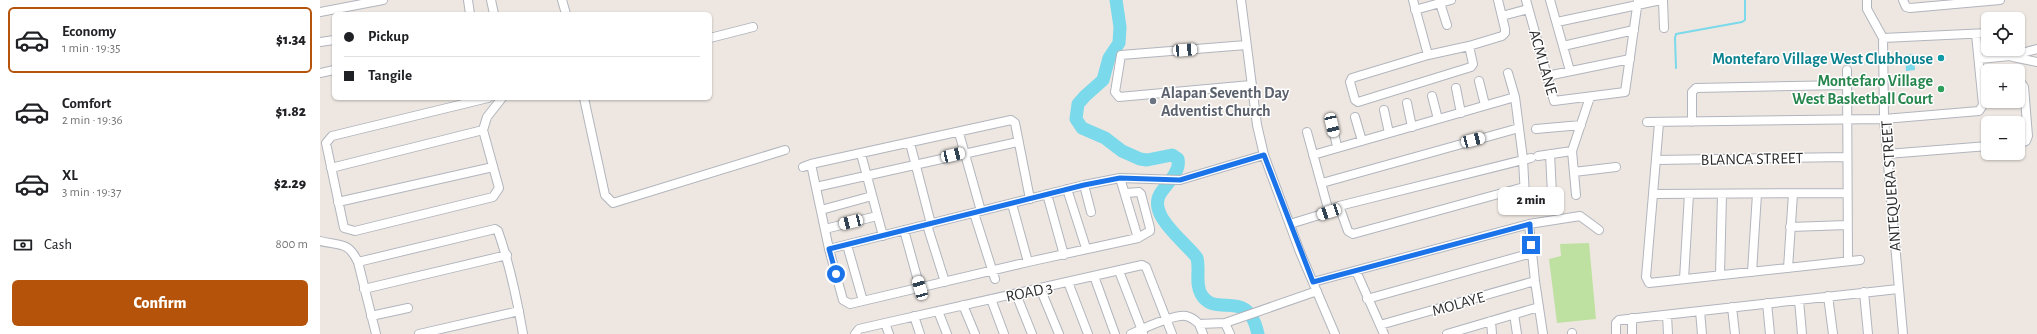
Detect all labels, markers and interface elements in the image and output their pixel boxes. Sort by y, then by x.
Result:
map controls [1981,12,2025,160]
button: locate [1981,12,2025,56]
icon: car [14,22,50,58]
text: Economy [62,24,116,39]
street label: ACM LANE [1526,28,1560,97]
text: Pickup [368,29,409,44]
text: $1.34 [276,32,306,47]
text: 1 min · 19:35 [62,42,121,55]
car [1173,43,1197,57]
place label: Montefaro Village West Clubhouse [1712,51,1933,67]
marker: Montefaro Village West Clubhouse [1936,53,1946,63]
button: + [1981,64,2025,108]
text: Tangile [368,68,412,83]
place label: Montefaro Village West Basketball Court [1792,73,1934,107]
marker: Montefaro Village West Basketball Court [1936,84,1946,94]
place label: Alapan Seventh Day Adventist Church [1161,85,1290,119]
icon: car [14,94,50,130]
text: Comfort [62,96,111,111]
marker: Alapan Seventh Day Adventist Church [1148,96,1158,106]
text: $1.82 [275,104,306,119]
car [1323,112,1341,138]
text: 2 min · 19:36 [62,114,123,127]
button: − [1981,116,2025,160]
street label: ANTEQUERA STREET [1878,120,1905,252]
car [1460,131,1486,149]
car [940,146,966,164]
street label: BLANCA STREET [1701,150,1804,168]
icon: car [14,166,50,202]
text: XL [62,168,78,183]
text: $2.29 [274,176,306,191]
text: 3 min · 19:37 [62,186,121,199]
callout: 2 min [1498,187,1564,215]
text: 2 min [1516,194,1546,207]
car [1316,203,1342,221]
car [838,213,864,231]
icon: cash [12,234,34,256]
route end [1522,236,1540,254]
text: Cash [44,237,72,252]
text: 800 m [276,238,308,251]
route start [827,265,845,283]
car [911,275,929,301]
street label: ROAD 3 [1004,279,1054,305]
button: Confirm [12,280,308,326]
street label: MOLAYE [1430,289,1487,319]

